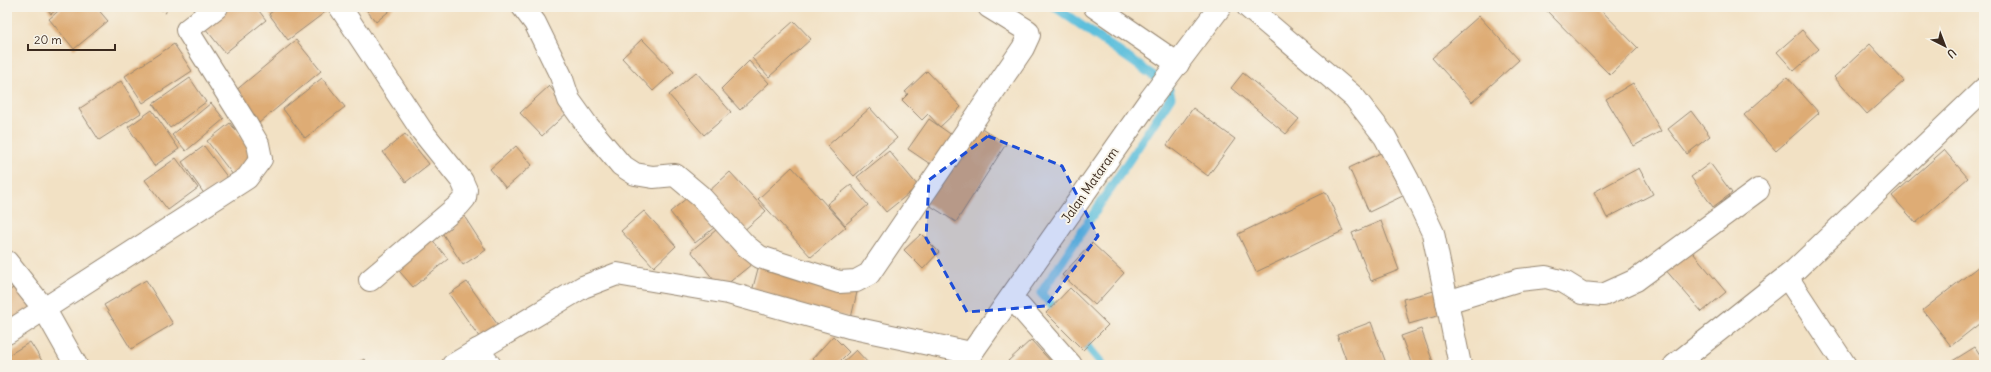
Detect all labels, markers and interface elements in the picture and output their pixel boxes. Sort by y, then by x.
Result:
scale bar [28,26,115,52]
north arrow [1925,26,1965,66]
text: 20 m [34,32,62,47]
text: U [1944,46,1959,61]
street label: Jalan Mataram [1058,144,1122,226]

